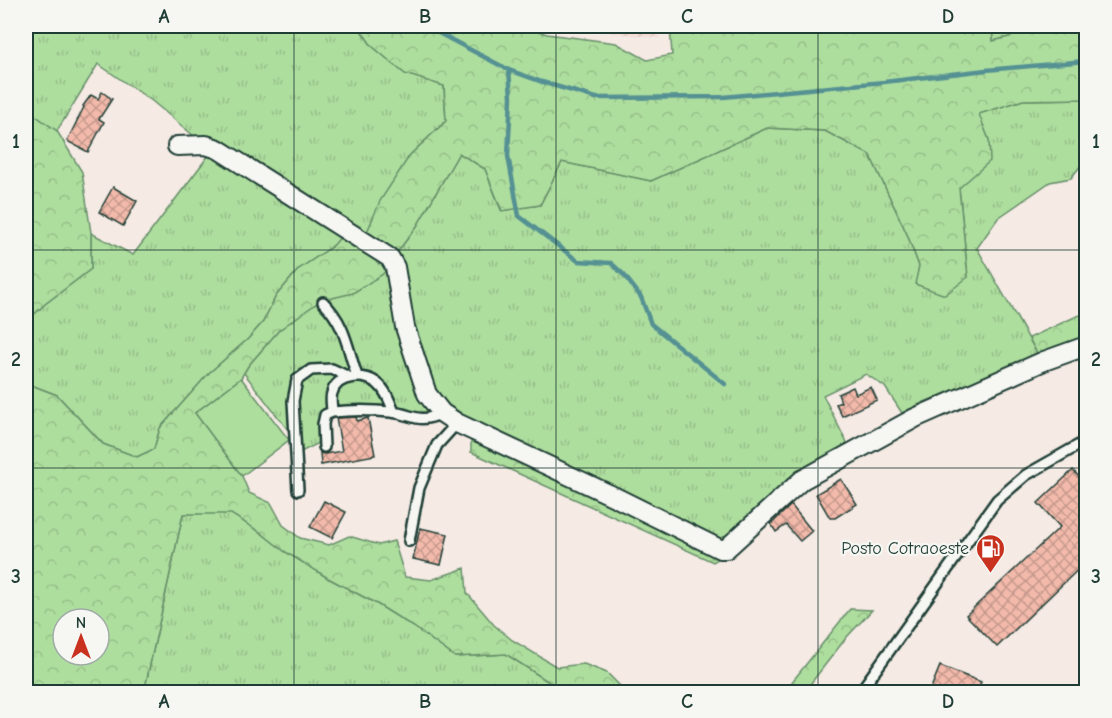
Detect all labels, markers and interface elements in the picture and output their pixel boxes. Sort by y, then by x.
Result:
text: A [158,5,170,28]
text: B [419,5,431,28]
text: C [681,5,693,28]
text: D [942,5,954,28]
text: 1 [12,130,20,153]
text: 1 [1092,130,1100,153]
text: 2 [11,348,21,371]
text: 2 [1091,348,1101,371]
fuel station icon: Posto Cotraoeste [974,532,1006,574]
place label: Posto Cotraoeste [841,538,969,559]
text: 3 [11,565,21,588]
text: 3 [1091,565,1101,588]
north arrow [51,607,111,667]
text: N [76,614,86,632]
text: A [158,690,170,713]
text: B [419,690,431,713]
text: C [681,690,693,713]
text: D [942,690,954,713]

